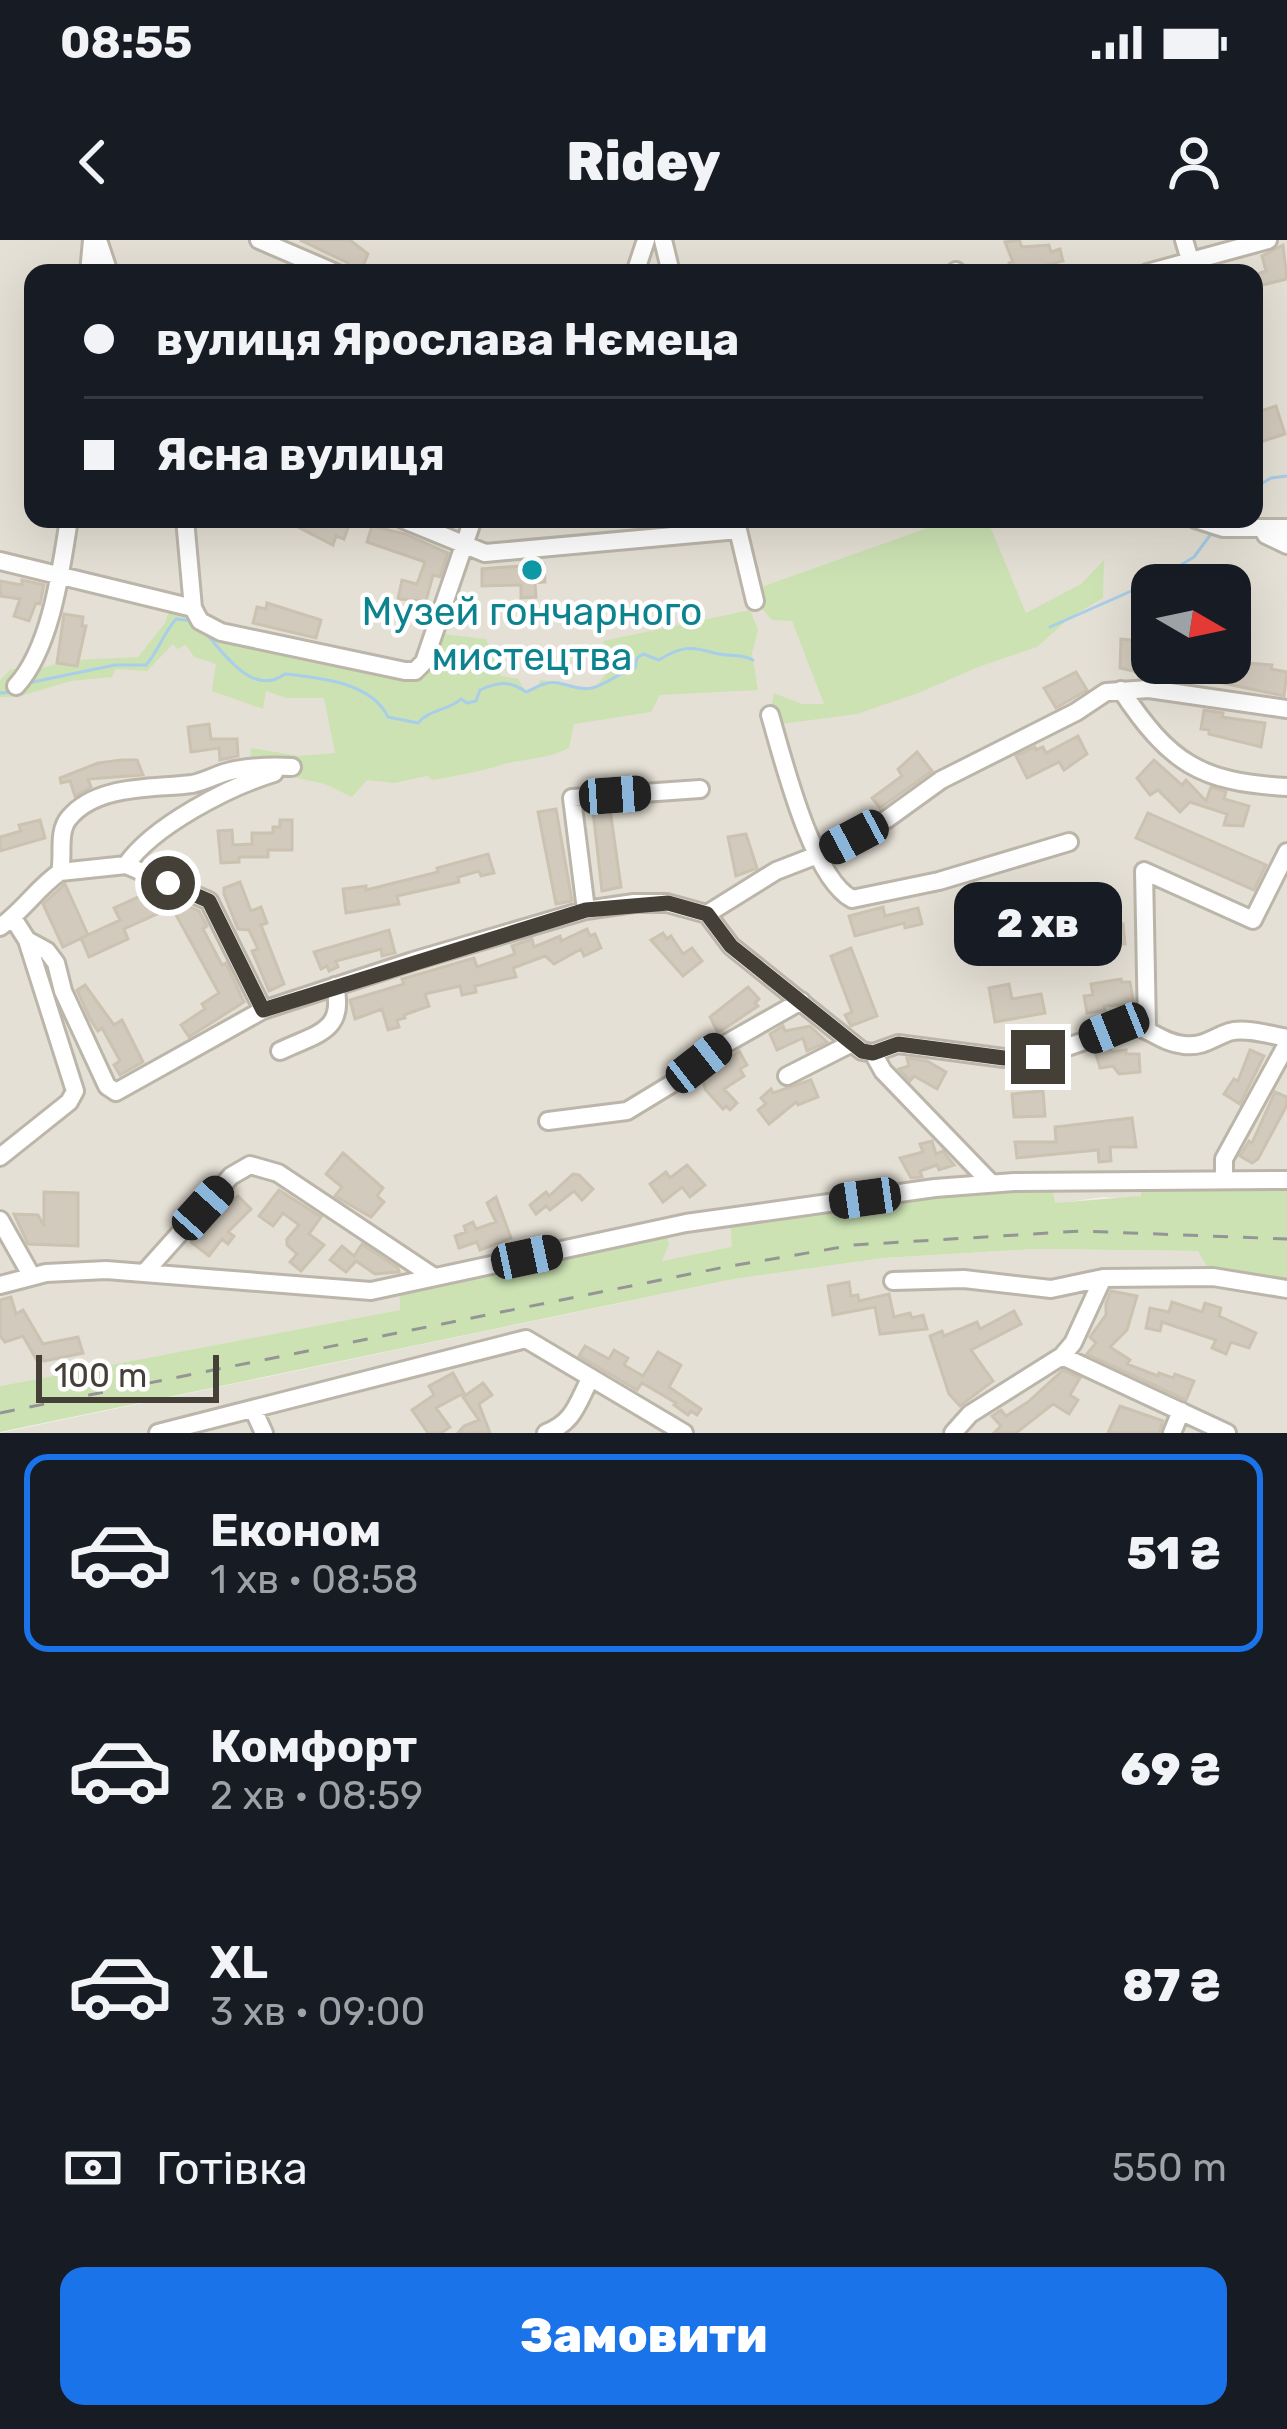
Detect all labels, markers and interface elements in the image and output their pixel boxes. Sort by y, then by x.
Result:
text: 08:55 [60,16,192,69]
icon: back [60,129,126,195]
icon: person [1161,129,1227,195]
text: Ridey [566,130,721,194]
text: вулиця Ярослава Нємеца [156,313,739,366]
text: Ясна вулиця [156,428,445,481]
marker: Музей гончарного мистецтва [519,557,545,583]
north arrow [1131,564,1251,684]
map controls [1131,564,1251,684]
place label: Музей гончарного мистецтва [361,589,703,680]
car [578,775,652,815]
car [814,804,894,870]
route start [141,856,195,910]
callout: 2 хв [954,883,1122,967]
text: 2 хв [997,901,1079,947]
car [1074,998,1154,1058]
car [660,1027,738,1099]
route end [1011,1030,1065,1084]
car [166,1169,240,1247]
car [827,1175,903,1221]
car [488,1232,566,1282]
scale bar [36,1349,219,1402]
text: 100 m [54,1356,147,1395]
icon: car [66,1499,174,1607]
text: Економ [210,1504,381,1557]
text: 51 ₴ [1127,1527,1221,1580]
text: 1 хв · 08:58 [210,1557,419,1603]
icon: car [66,1715,174,1823]
text: Комфорт [210,1720,417,1773]
text: 69 ₴ [1120,1743,1221,1796]
text: 2 хв · 08:59 [210,1773,423,1819]
icon: car [66,1931,174,2039]
text: XL [210,1936,268,1989]
text: 87 ₴ [1122,1959,1221,2012]
text: 3 хв · 09:00 [210,1989,425,2035]
icon: cash [60,2135,126,2201]
text: Готівка [156,2142,308,2195]
text: 550 m [1112,2145,1227,2191]
button: Замовити [60,2267,1227,2405]

